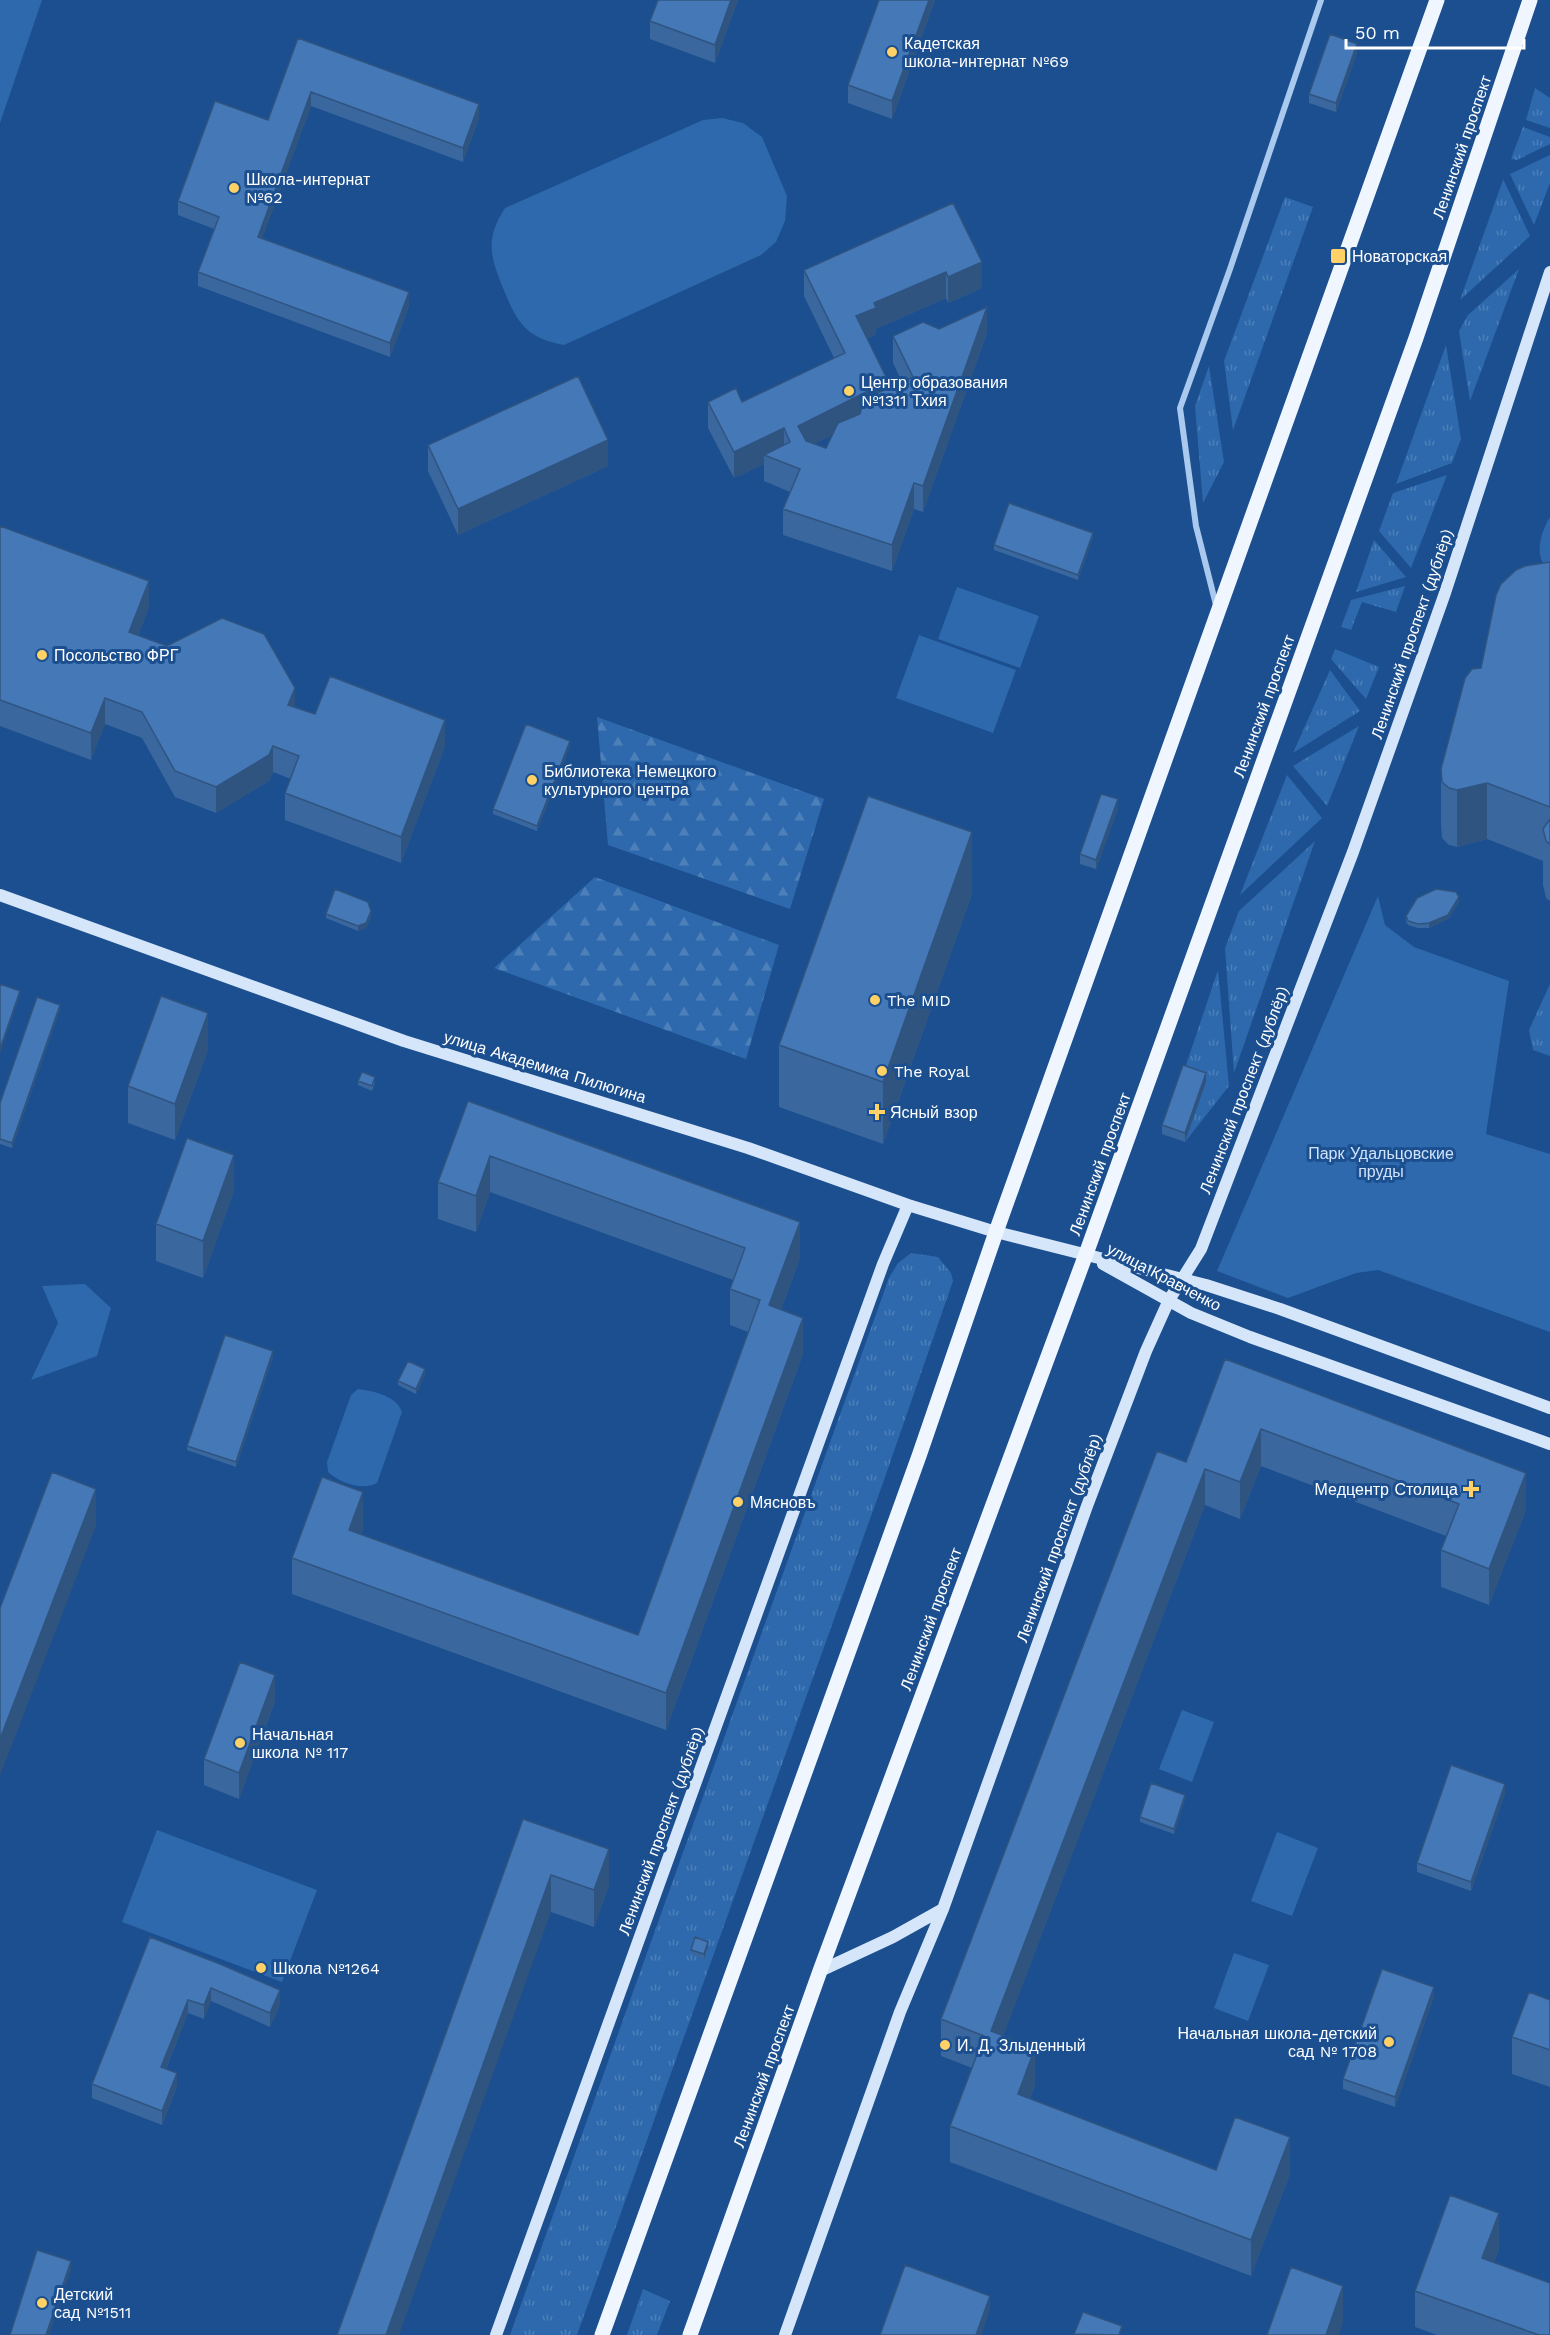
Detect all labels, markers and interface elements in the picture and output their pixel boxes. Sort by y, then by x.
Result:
scale bar [1346,12,1524,50]
text: 50 m [1355,22,1400,43]
place label: Кадетская школа-интернат №69 [904,34,1069,71]
marker: Кадетская школа-интернат №69 [885,45,899,59]
street label: Ленинский проспект [1428,72,1496,221]
place label: Школа-интернат №62 [246,170,371,207]
marker: Школа-интернат №62 [227,181,241,195]
marker: Новаторская [1329,247,1347,265]
place label: Новаторская [1352,247,1447,266]
place label: Центр образования №1311 Тхия [861,373,1008,410]
marker: Центр образования №1311 Тхия [842,384,856,398]
street label: Ленинский проспект (дублёр) [1367,527,1457,741]
street label: Ленинский проспект [1229,631,1299,780]
place label: Посольство ФРГ [54,646,179,665]
marker: Посольство ФРГ [35,648,49,662]
place label: Библиотека Немецкого культурного центра [544,762,717,799]
marker: Библиотека Немецкого культурного центра [525,773,539,787]
street label: Ленинский проспект (дублёр) [1196,984,1292,1196]
place label: The MID [887,991,951,1010]
marker: The MID [868,993,882,1007]
street label: улица Академика Пилюгина [442,1027,649,1107]
place label: The Royal [894,1062,970,1081]
marker: The Royal [875,1064,889,1078]
street label: Ленинский проспект [1065,1089,1135,1238]
marker: Ясный взор [868,1103,886,1121]
place label: Ясный взор [890,1103,978,1122]
park label: Парк Удальцовские пруды [1308,1144,1454,1181]
street label: улица Кравченко [1104,1239,1224,1315]
street label: Ленинский проспект (дублёр) [1012,1431,1106,1645]
place label: Медцентр Столица [1315,1480,1458,1499]
marker: Медцентр Столица [1462,1480,1480,1498]
place label: Мясновъ [750,1493,816,1512]
marker: Мясновъ [731,1495,745,1509]
street label: Ленинский проспект [896,1544,966,1693]
street label: Ленинский проспект (дублёр) [614,1724,708,1938]
place label: Начальная школа № 117 [252,1725,348,1762]
marker: Начальная школа № 117 [233,1736,247,1750]
place label: Школа №1264 [273,1959,380,1978]
marker: Школа №1264 [254,1961,268,1975]
street label: Ленинский проспект [729,2001,799,2150]
place label: Начальная школа-детский сад № 1708 [1177,2024,1377,2061]
marker: Начальная школа-детский сад № 1708 [1382,2035,1396,2049]
place label: И. Д. Злыденный [957,2036,1086,2055]
marker: И. Д. Злыденный [938,2038,952,2052]
place label: Детский сад №1511 [54,2285,131,2322]
marker: Детский сад №1511 [35,2296,49,2310]

